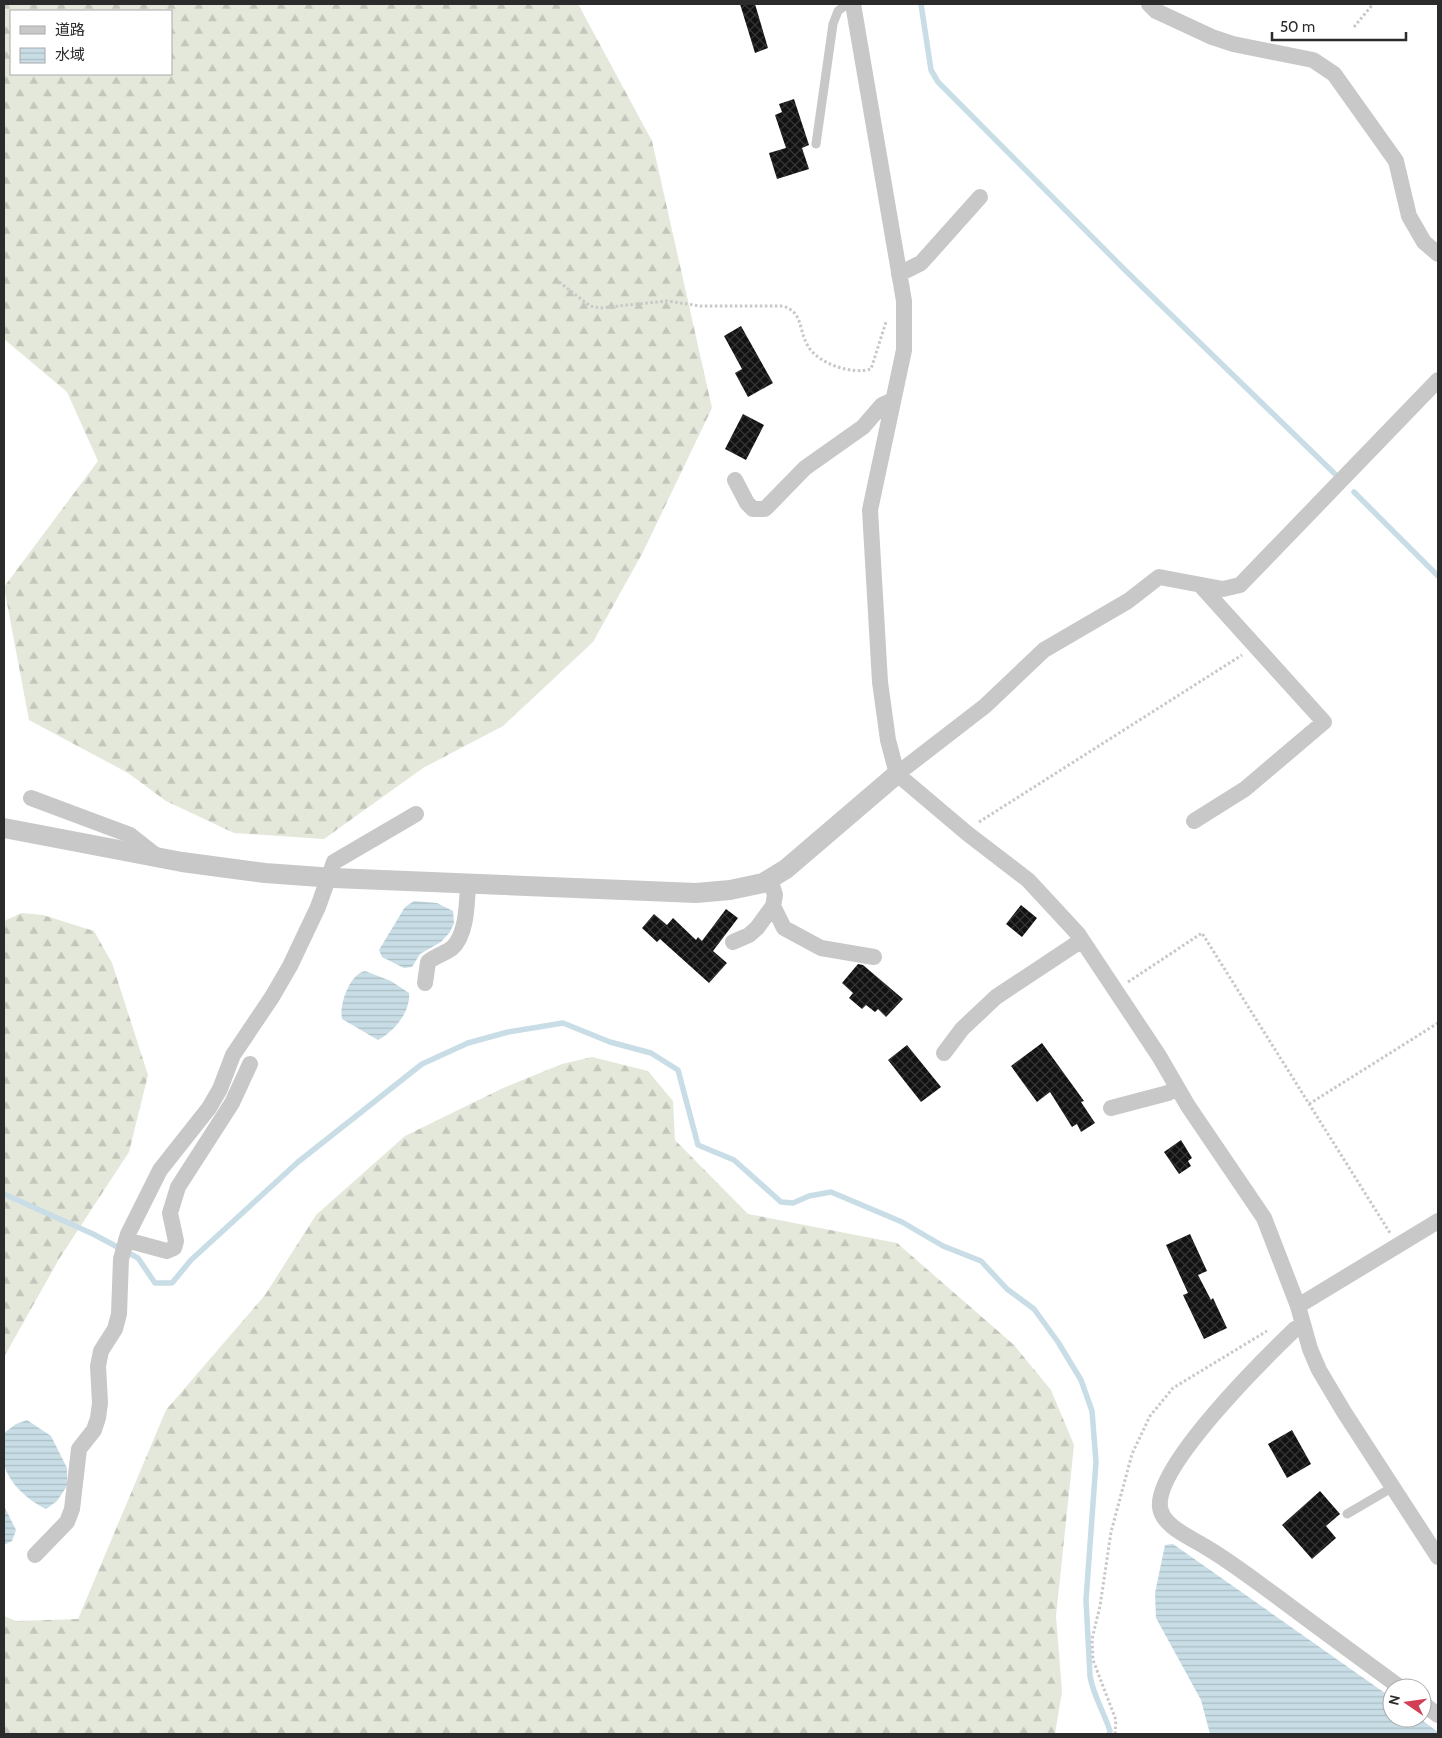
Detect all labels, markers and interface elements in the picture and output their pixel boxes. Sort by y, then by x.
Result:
legend [10,10,172,75]
scale bar [1272,10,1406,42]
text: 50 m [1280,18,1315,36]
text: 道路 [55,21,85,39]
text: 水域 [55,46,85,64]
north arrow [1382,1678,1432,1728]
text: N [1384,1693,1404,1707]

